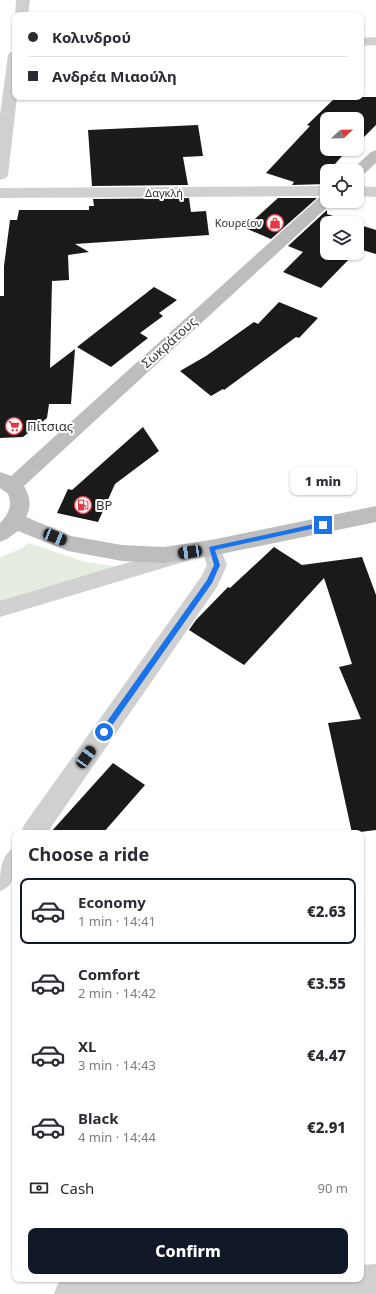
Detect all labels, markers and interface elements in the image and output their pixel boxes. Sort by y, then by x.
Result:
text: Κολινδρού [52,27,131,47]
text: Ανδρέα Μιαούλη [52,66,177,86]
north arrow [320,112,364,156]
map controls [320,112,364,260]
button: locate [320,164,364,208]
street label: Δαγκλή [145,185,183,200]
shop icon: Κουρείον [265,213,285,233]
place label: Κουρείον [215,215,262,230]
button: layers [320,216,364,260]
street label: Σωκράτους [137,312,201,372]
supermarket icon: Πίτσιας [4,416,24,436]
place label: Πίτσιας [27,417,73,435]
callout: 1 min [290,467,356,495]
text: 1 min [305,472,341,490]
fuel station icon: BP [73,495,93,515]
place label: BP [96,496,112,514]
route end [314,516,332,534]
car [42,527,68,547]
car [177,544,203,560]
route start [95,723,113,741]
car [74,744,98,770]
text: Choose a ride [28,842,149,866]
text: Economy [78,892,146,912]
icon: car [30,893,66,929]
text: €2.63 [307,901,346,921]
text: 1 min · 14:41 [78,912,156,930]
text: Comfort [78,964,140,984]
icon: car [30,965,66,1001]
text: €3.55 [307,973,346,993]
text: 2 min · 14:42 [78,984,156,1002]
text: XL [78,1036,96,1056]
icon: car [30,1037,66,1073]
text: €4.47 [307,1045,346,1065]
text: 3 min · 14:43 [78,1056,156,1074]
text: Black [78,1108,118,1128]
icon: car [30,1109,66,1145]
text: €2.91 [307,1117,346,1137]
text: 4 min · 14:44 [78,1128,156,1146]
icon: cash [28,1177,50,1199]
text: Cash [60,1178,94,1198]
text: 90 m [318,1179,348,1197]
button: Confirm [28,1228,348,1274]

